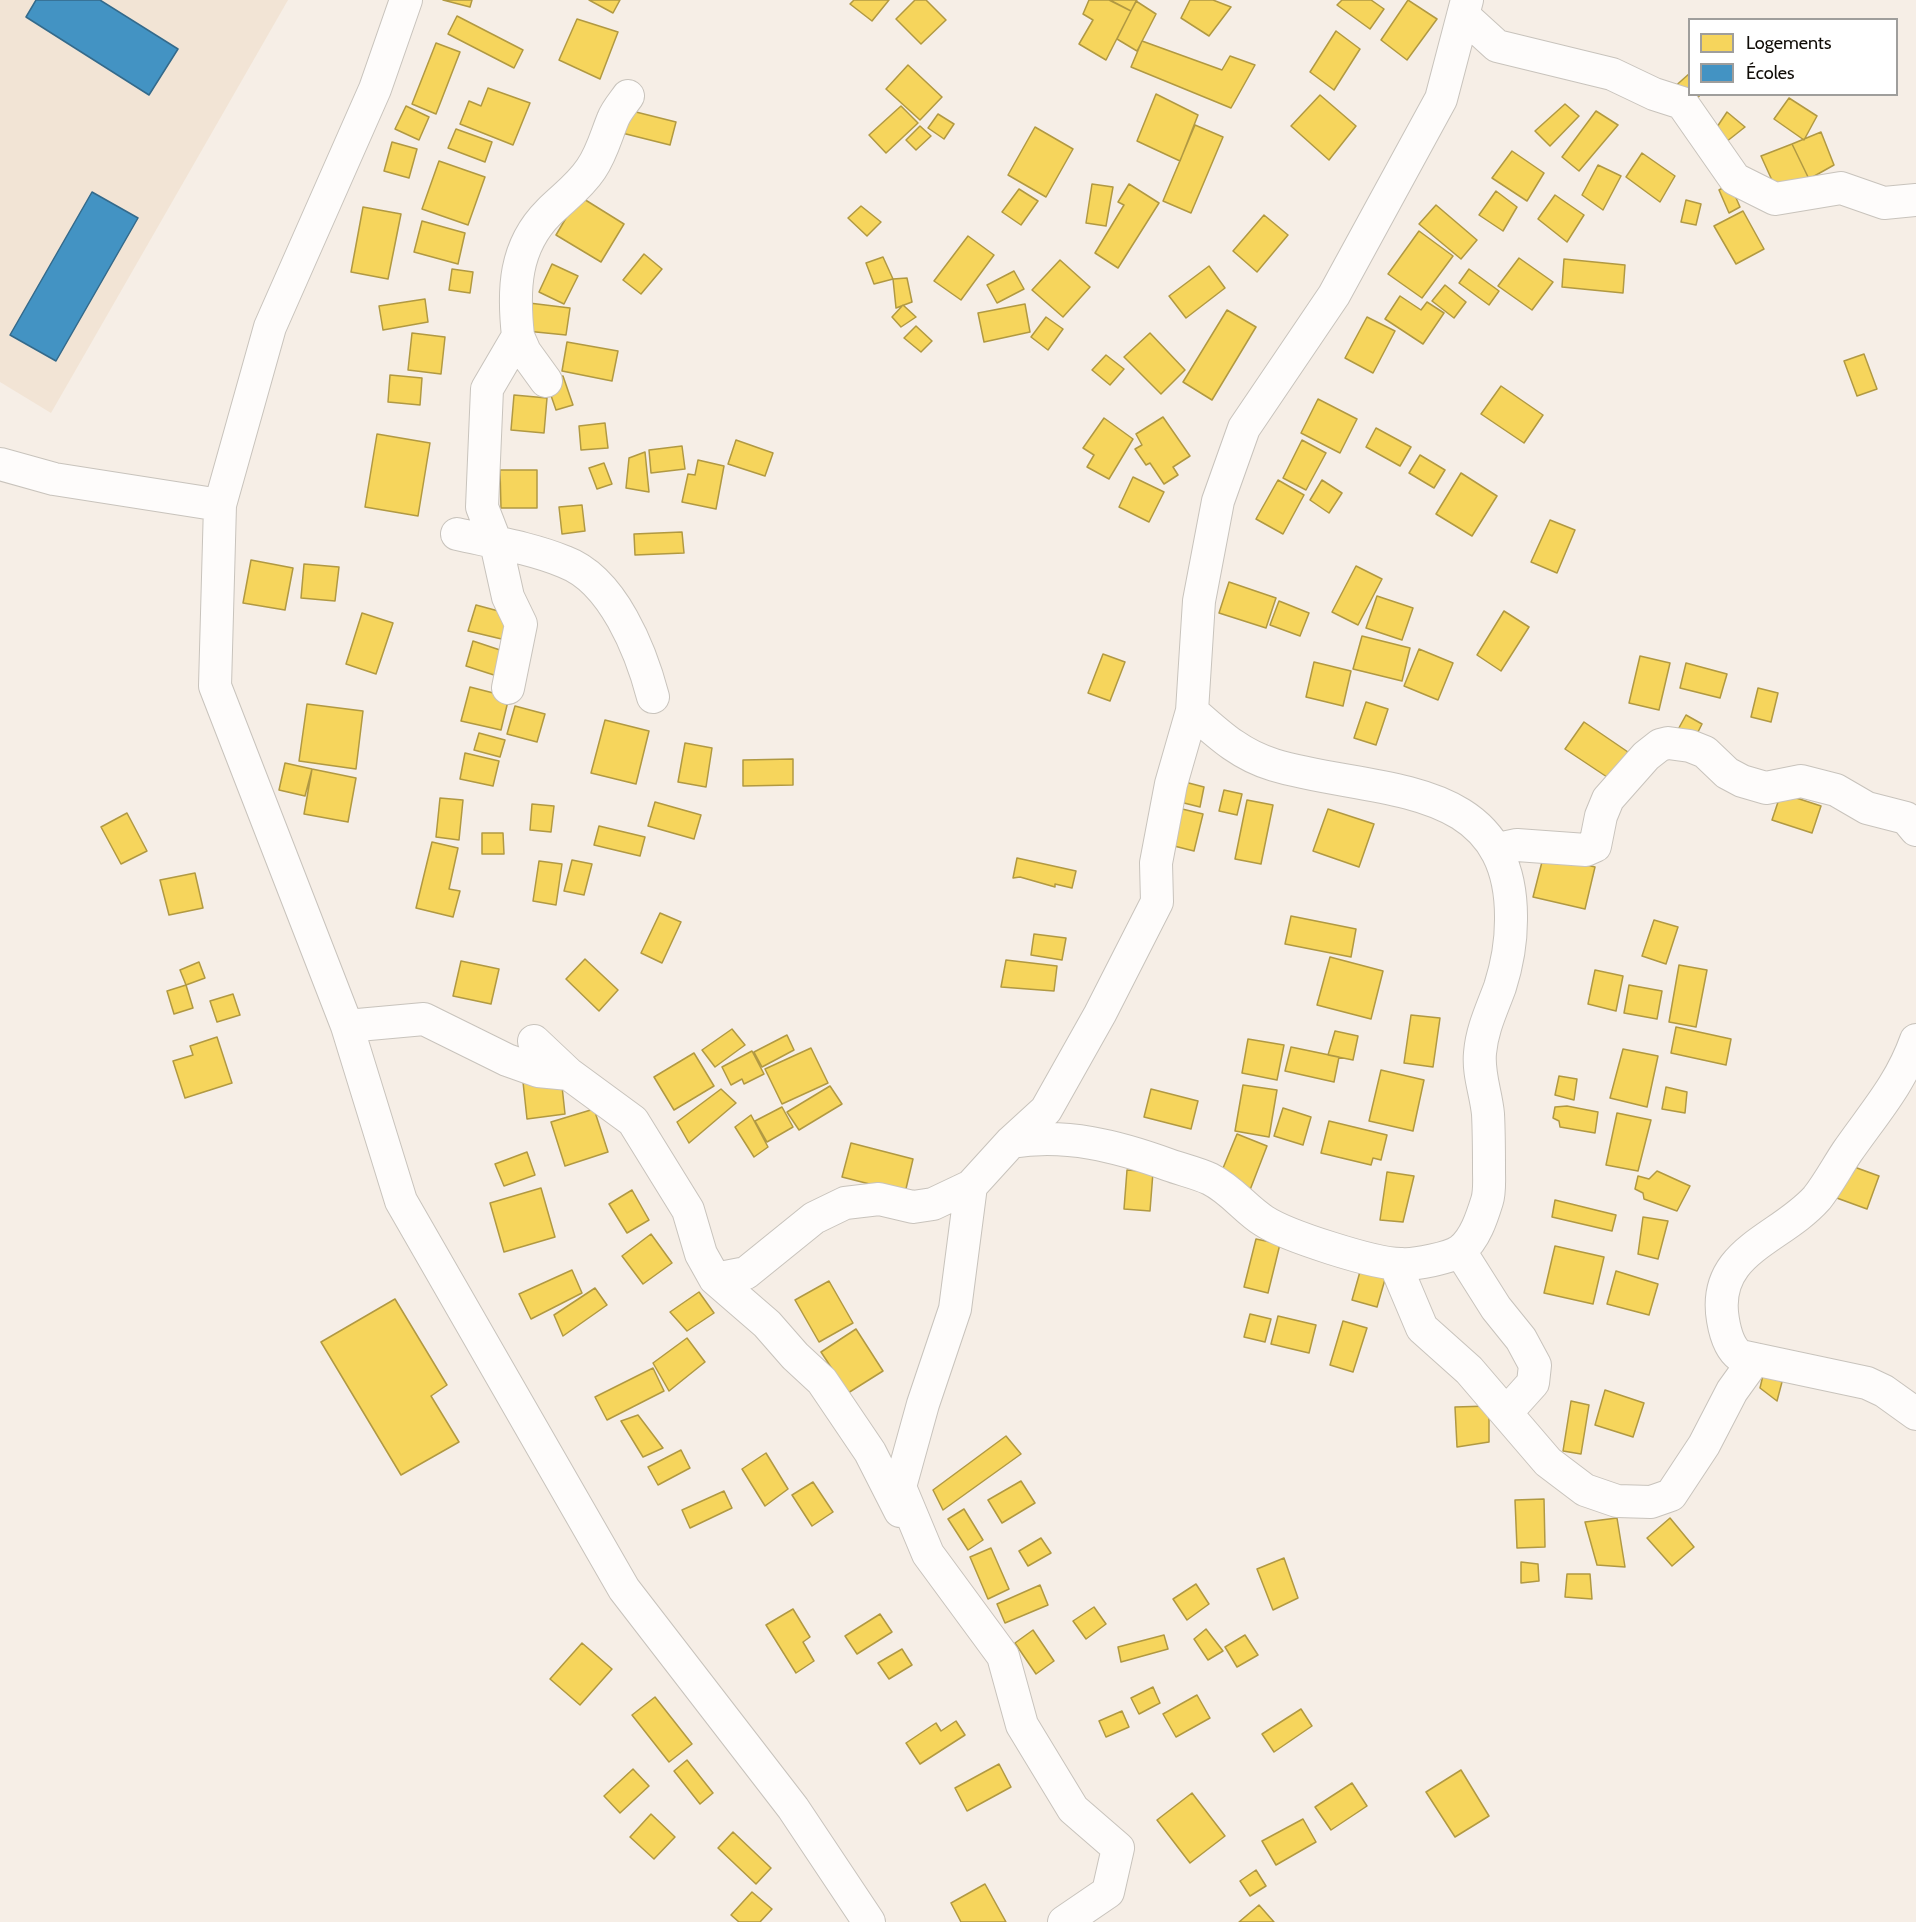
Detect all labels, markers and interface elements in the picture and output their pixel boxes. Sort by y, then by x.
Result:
legend [1688,18,1898,96]
text: Logements [1746,32,1831,54]
text: Écoles [1746,62,1794,84]

